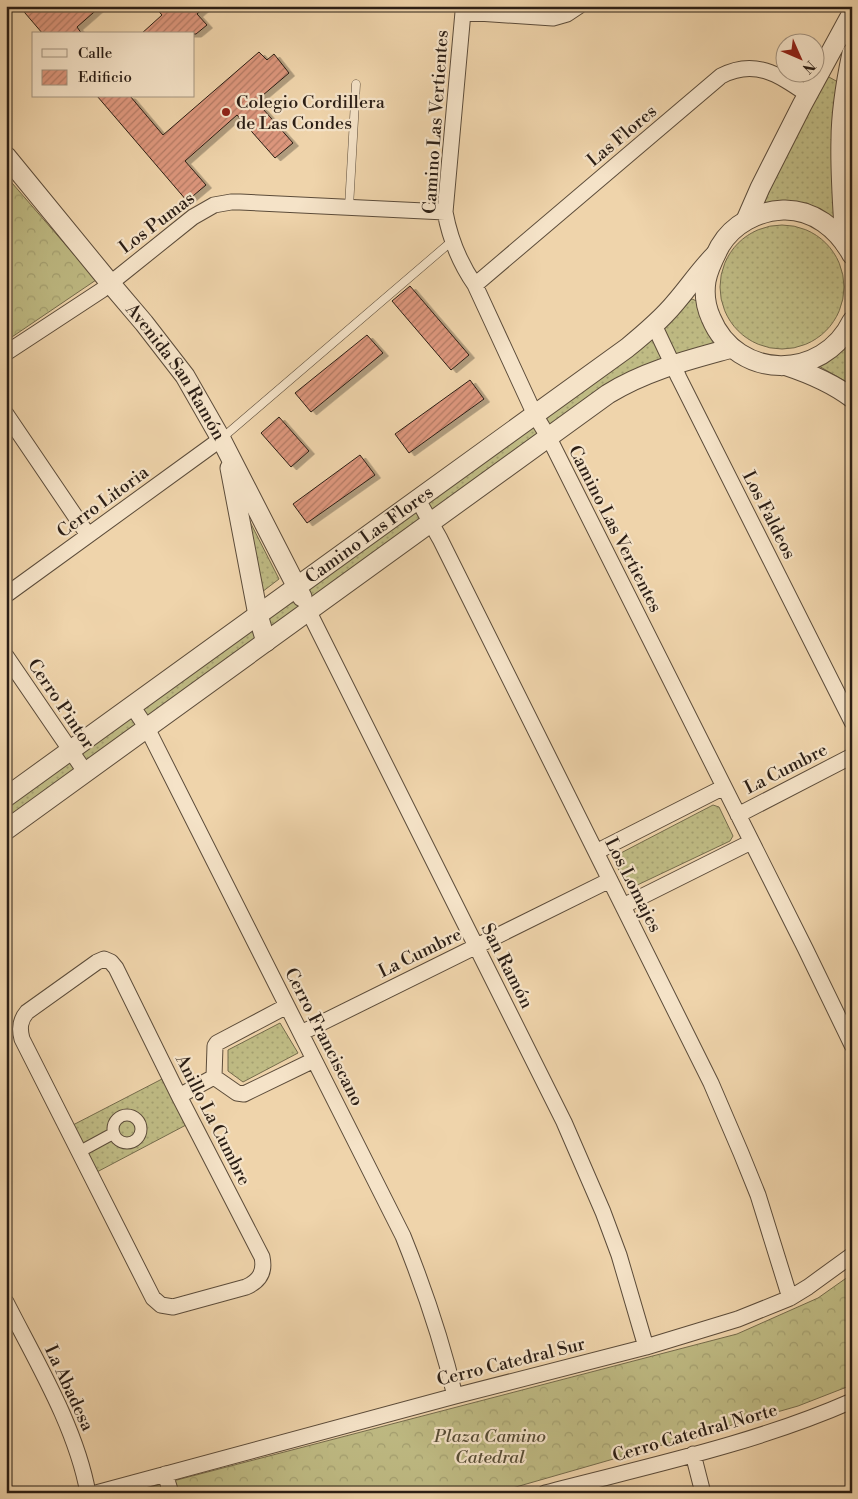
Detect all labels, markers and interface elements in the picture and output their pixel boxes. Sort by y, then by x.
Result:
street label: Camino Las Vertientes [418,29,454,215]
legend [32,32,195,98]
north arrow [776,32,826,82]
text: Calle [78,44,112,63]
text: N [798,56,819,77]
text: Edificio [78,68,132,87]
place label: Colegio Cordillera de Las Condes [236,91,386,135]
street label: Las Flores [582,100,662,172]
marker: Colegio Cordillera de Las Condes [220,106,232,118]
street label: Los Pumas [114,187,200,259]
street label: Avenida San Ramón [120,298,231,445]
street label: Camino Las Vertientes [563,442,667,616]
street label: Cerro Litoria [53,460,154,543]
street label: Los Faldeos [737,467,801,563]
street label: Camino Las Flores [301,480,438,588]
street label: Cerro Pintor [22,654,100,754]
street label: La Cumbre [741,738,831,800]
street label: Los Lomajes [599,834,667,936]
street label: San Ramón [476,920,538,1013]
street label: La Cumbre [374,923,466,983]
street label: Cerro Franciscano [279,964,369,1110]
street label: Anillo La Cumbre [170,1050,256,1189]
street label: Cerro Catedral Sur [434,1332,588,1392]
street label: La Abadesa [39,1341,99,1436]
street label: Cerro Catedral Norte [610,1398,780,1468]
park label: Plaza Camino Catedral [433,1425,546,1469]

